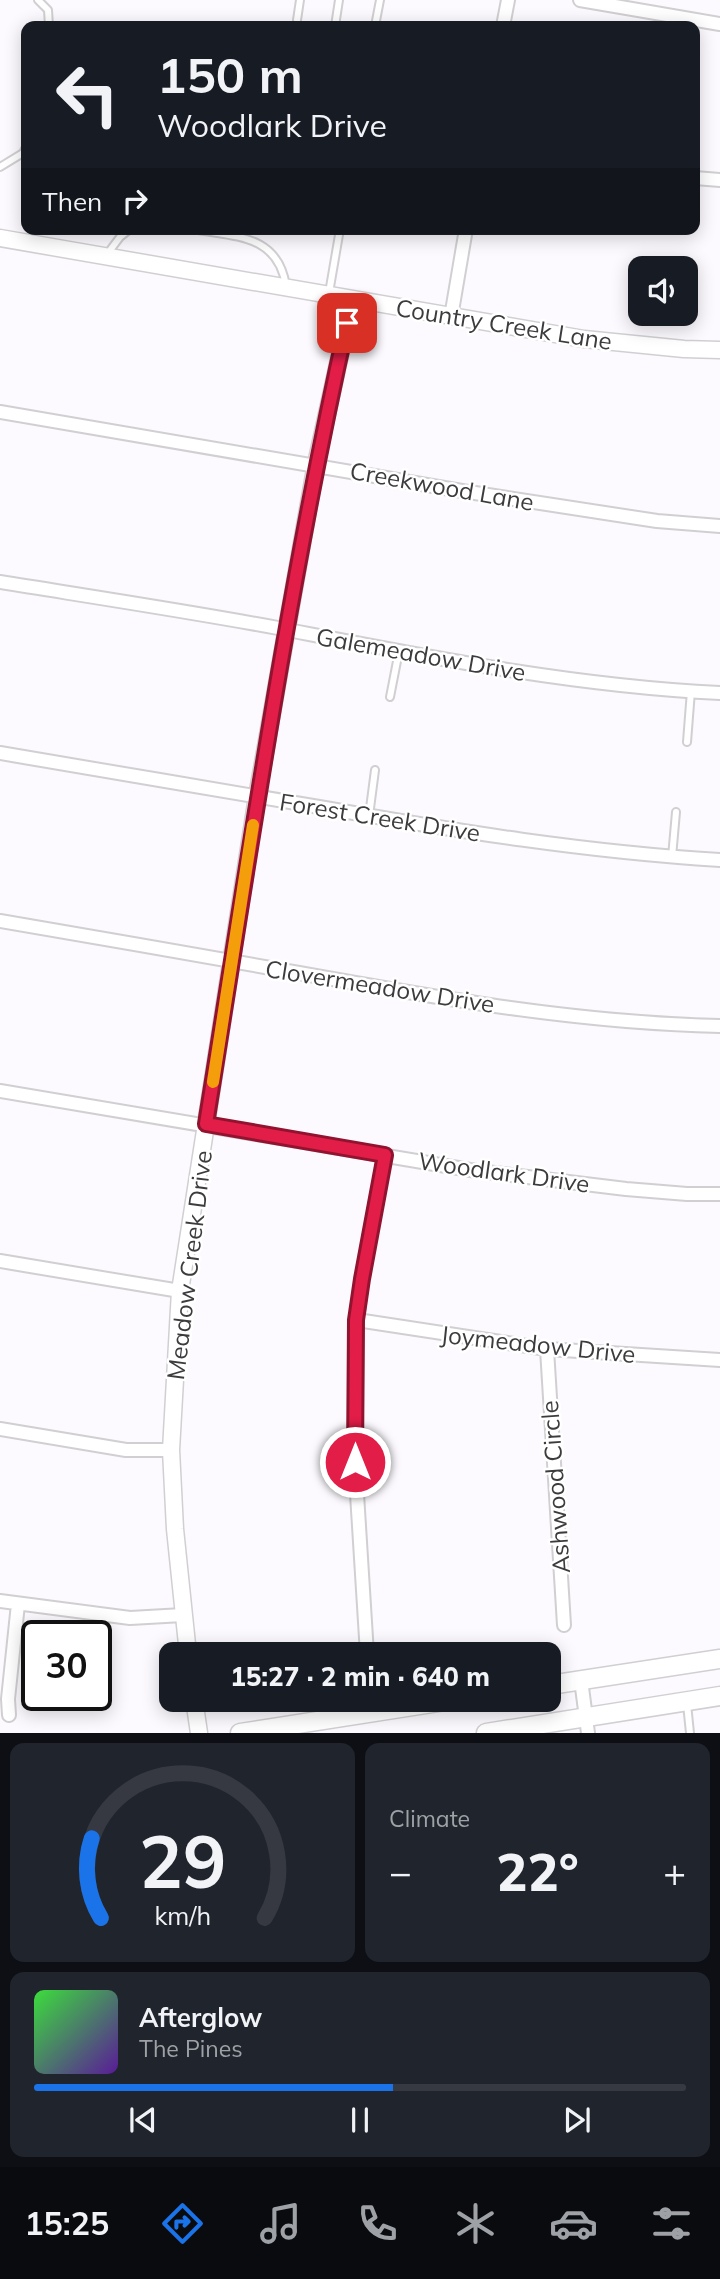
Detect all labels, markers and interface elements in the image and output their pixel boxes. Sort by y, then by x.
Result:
text: 150 m [157,44,303,105]
icon: left [42,49,133,140]
text: Woodlark Drive [157,105,387,145]
icon: right [116,182,154,220]
text: Then [42,185,102,218]
map controls [628,256,698,326]
button: sound [628,256,698,326]
street label: Country Creek Lane [394,292,614,356]
pin [317,293,377,353]
icon: arrive [328,304,366,342]
street label: Creekwood Lane [348,455,536,517]
street label: Galemeadow Drive [314,621,528,687]
street label: Forest Creek Drive [278,786,482,848]
street label: Clovermeadow Drive [263,953,497,1019]
street label: Woodlark Drive [416,1145,592,1199]
street label: Meadow Creek Drive [160,1149,218,1381]
street label: Joymeadow Drive [439,1319,637,1369]
street label: Ashwood Circle [534,1399,576,1575]
position arrow [318,1425,392,1499]
speed limit sign: 30 [21,1620,112,1711]
text: 15:27 · 2 min · 640 m [230,1660,490,1693]
text: Climate [389,1804,470,1833]
text: 29 [139,1816,226,1907]
text: 22° [496,1839,579,1904]
text: − [389,1848,412,1896]
text: + [663,1848,686,1896]
text: km/h [154,1900,211,1931]
text: Afterglow [139,2001,262,2034]
text: The Pines [139,2034,243,2063]
icon: previous [124,2101,162,2139]
icon: pause [341,2101,379,2139]
icon: next [558,2101,596,2139]
icon: directions [158,2199,207,2248]
icon: music [256,2199,305,2248]
icon: phone [353,2199,402,2248]
icon: climate [451,2199,500,2248]
icon: car [549,2199,598,2248]
icon: filters [647,2199,696,2248]
text: 15:25 [24,2203,109,2243]

